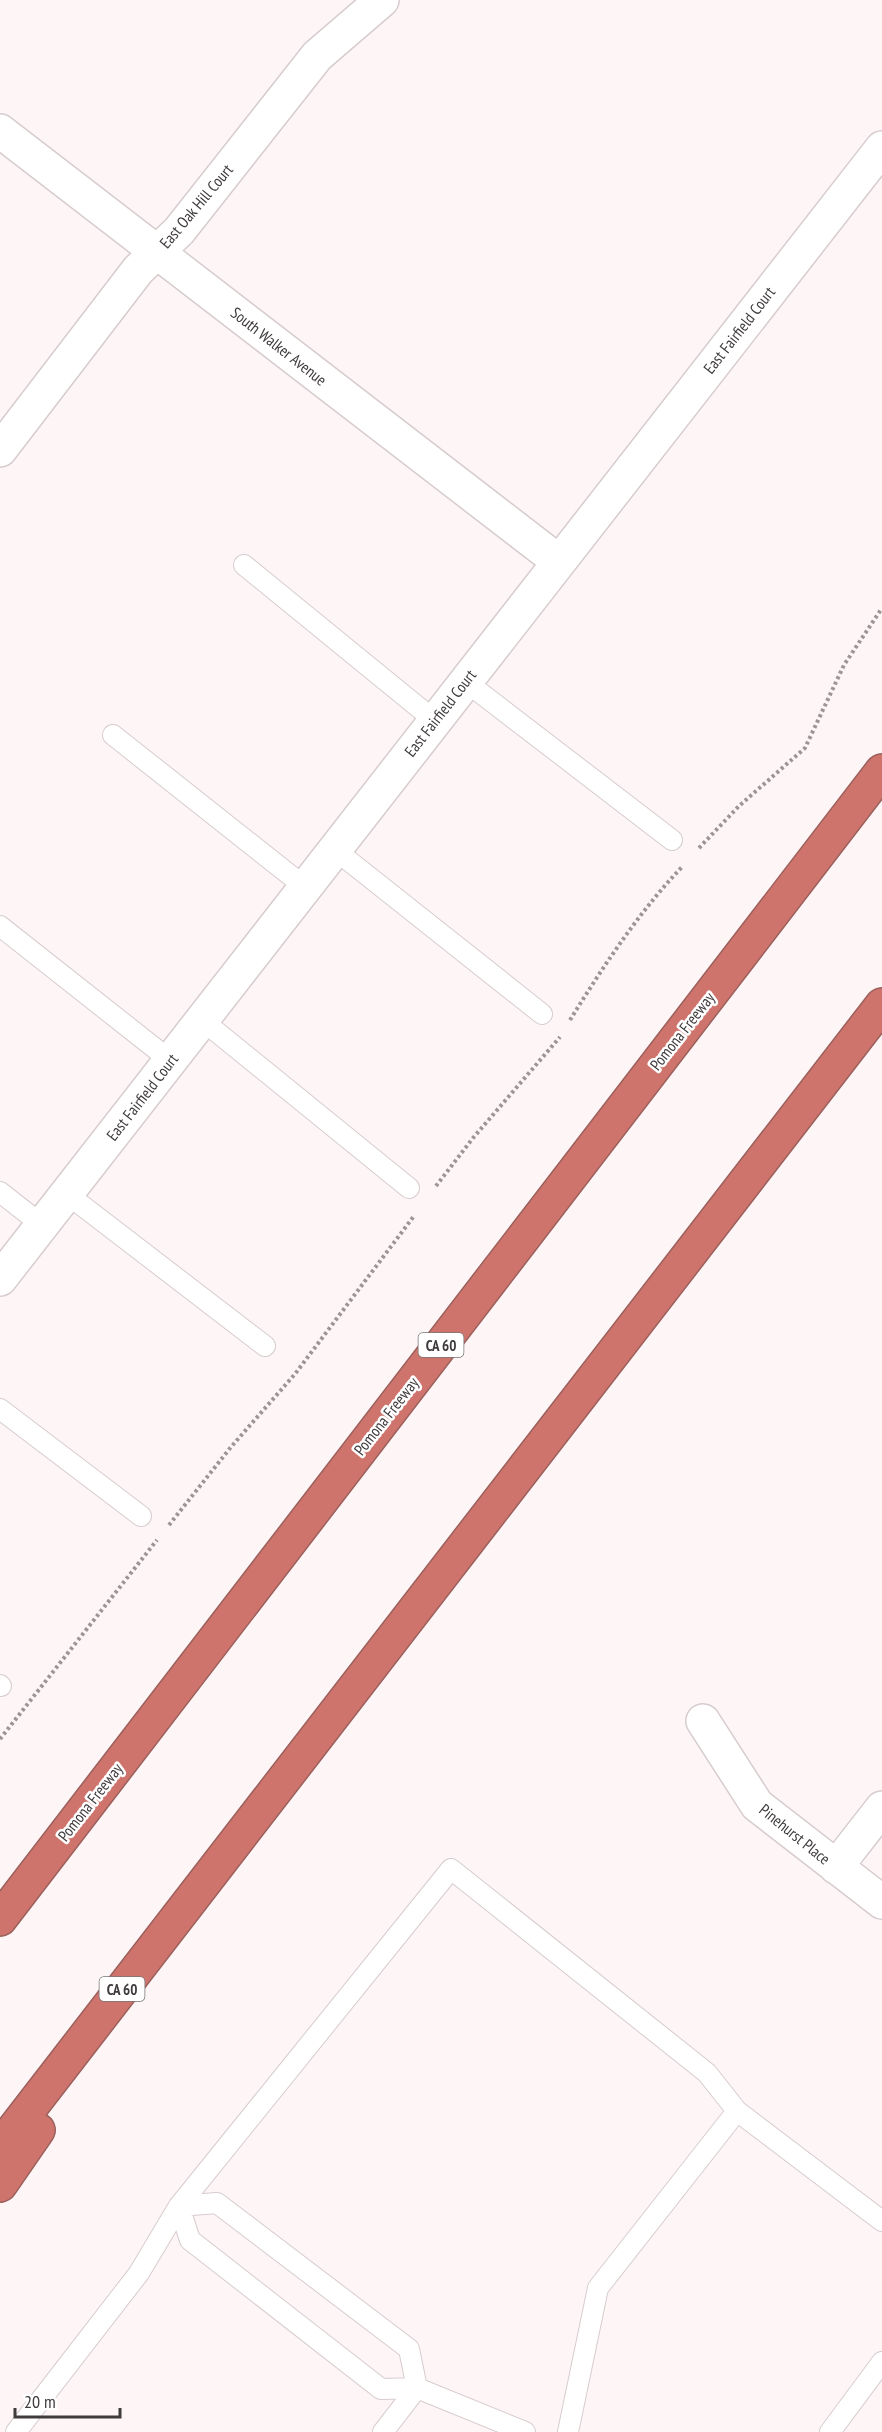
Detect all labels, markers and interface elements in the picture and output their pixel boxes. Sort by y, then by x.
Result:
street label: East Oak Hill Court [155,159,237,252]
street label: East Fairfield Court [699,282,780,377]
street label: South Walker Avenue [227,302,331,390]
street label: East Fairfield Court [400,665,481,760]
street label: Pomona Freeway [645,988,719,1074]
street label: East Fairfield Court [102,1049,183,1144]
road number: CA 60 [418,1333,464,1357]
street label: Pomona Freeway [349,1373,423,1459]
street label: Pomona Freeway [53,1759,127,1845]
street label: Pinehurst Place [756,1799,834,1869]
road number: CA 60 [100,1977,144,2001]
scale bar [15,2381,120,2419]
text: 20 m [24,2390,56,2413]

